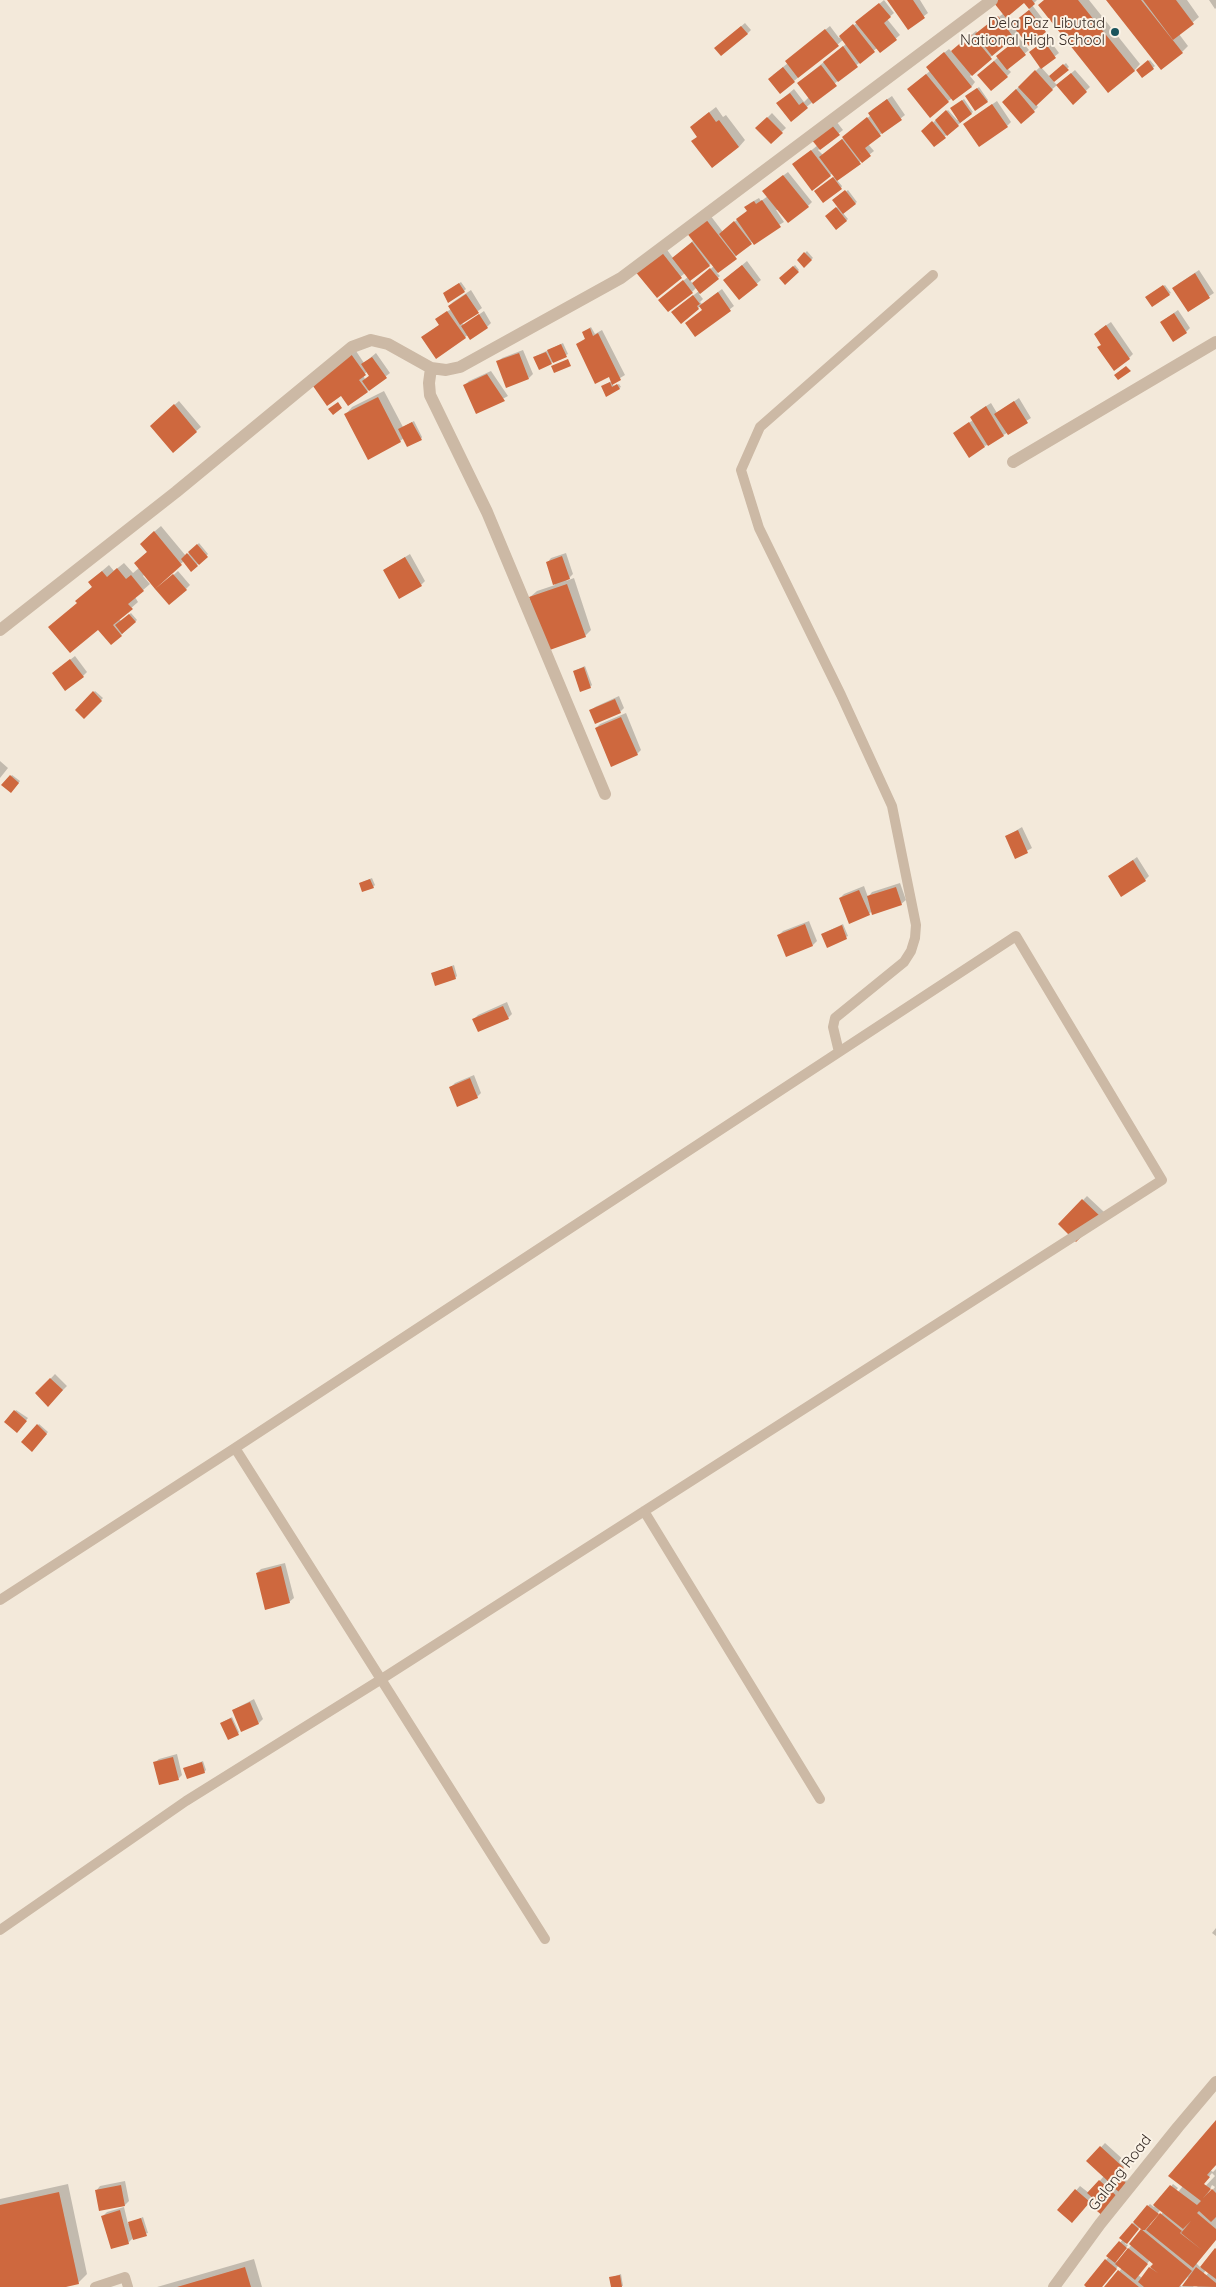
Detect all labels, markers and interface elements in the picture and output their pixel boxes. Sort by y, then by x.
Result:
place label: Dela Paz Libutad National High School [960,14,1105,49]
marker: Dela Paz Libutad National High School [1109,26,1121,38]
street label: Galang Road [1085,2131,1155,2215]

